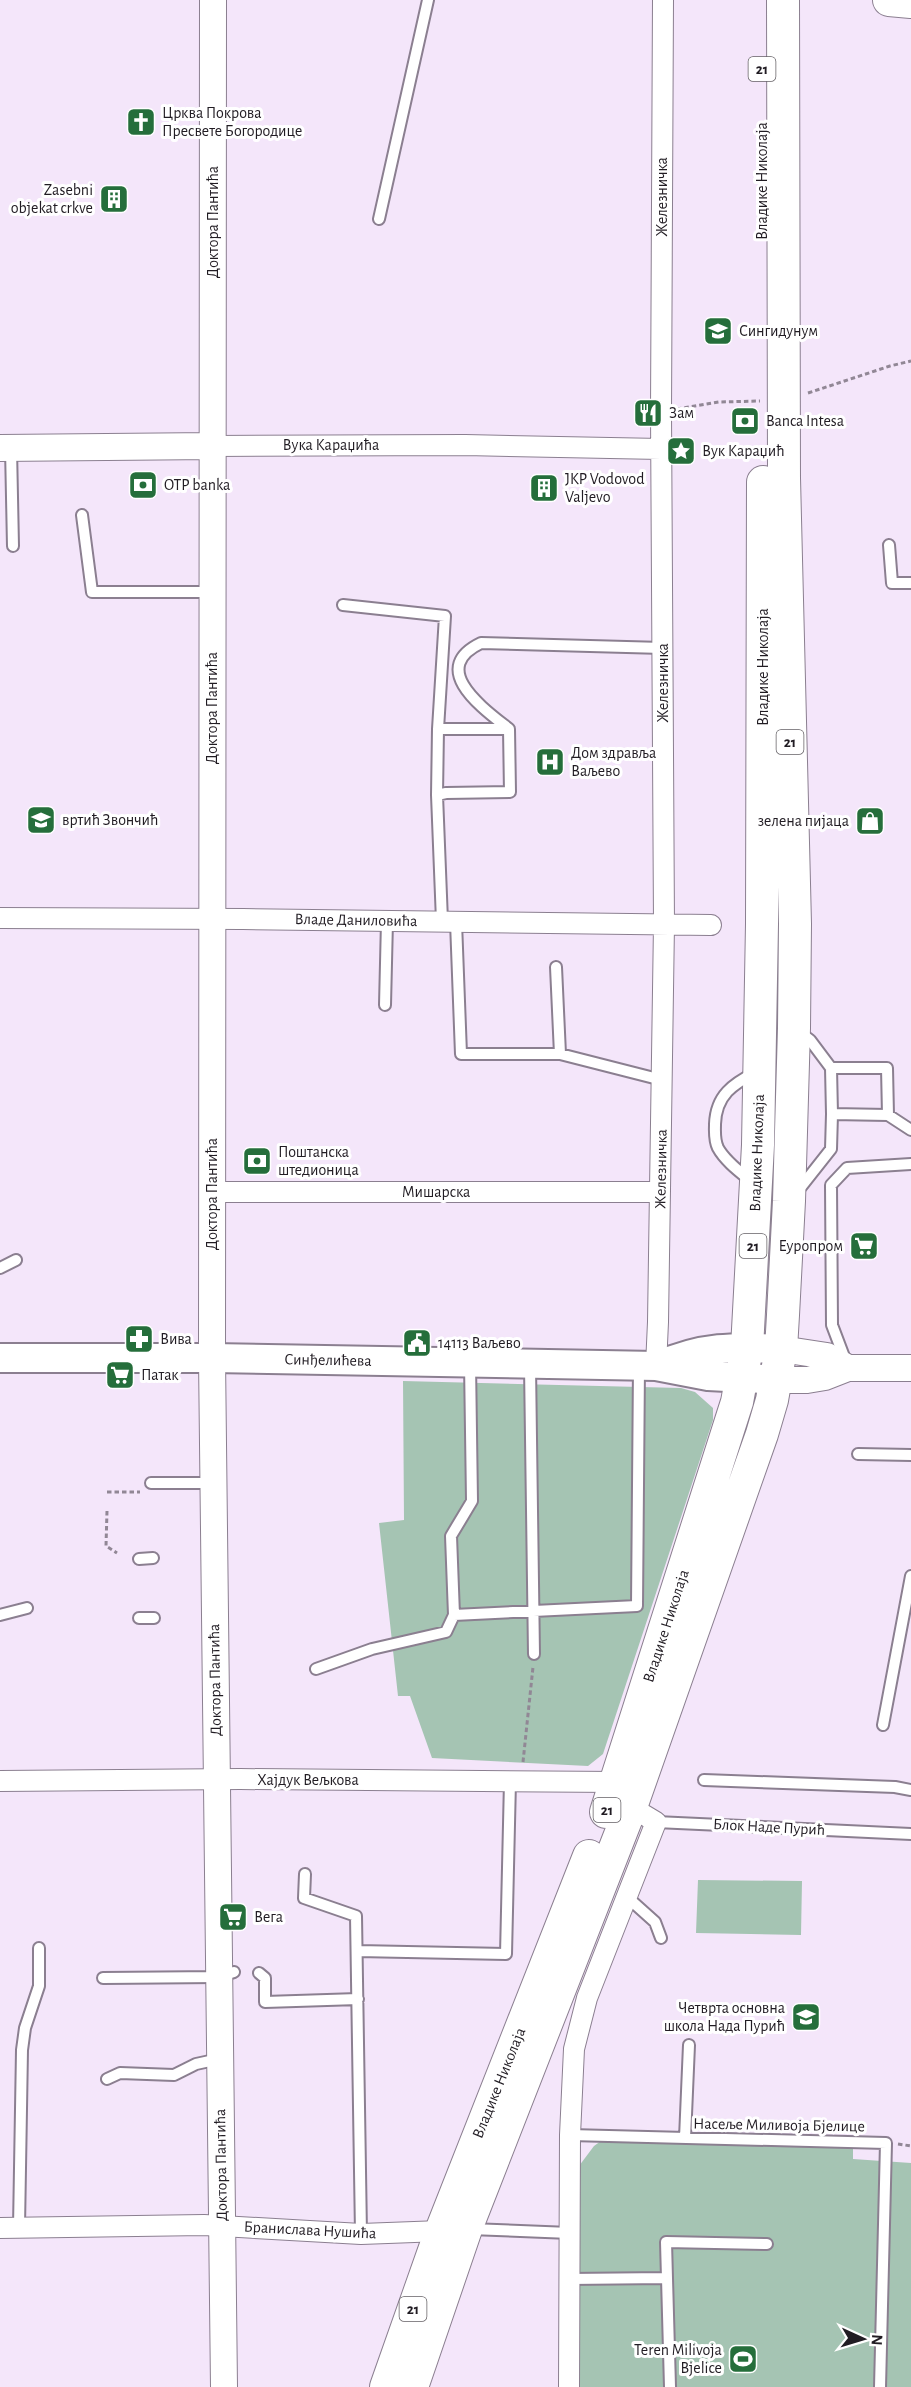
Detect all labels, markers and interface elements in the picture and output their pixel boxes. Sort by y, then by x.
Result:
road number: 21 [748,57,776,81]
place label: Црква Покрова Пресвете Богородице [162,105,302,139]
church icon: Црква Покрова Пресвете Богородице [125,106,157,138]
street label: Владике Николаја [754,122,771,240]
street label: Железничка [654,157,670,237]
street label: Доктора Пантића [205,166,221,278]
place label: Zasebni objekat crkve [11,182,93,217]
building icon: Zasebni objekat crkve [98,183,130,215]
school or university icon: Сингидунум [702,315,734,347]
place label: Сингидунум [739,323,818,340]
restaurant icon: Зам [632,397,664,429]
place label: Зам [669,405,694,421]
bank icon: Banca Intesa [729,405,761,437]
place label: Banca Intesa [766,413,844,429]
place icon: Вук Караџић [665,435,697,467]
street label: Вука Караџића [283,437,379,454]
place label: Вук Караџић [702,443,785,460]
bank icon: OTP banka [127,469,159,501]
place label: JKP Vodovod Valjevo [565,471,644,506]
building icon: JKP Vodovod Valjevo [528,472,560,504]
place label: OTP banka [164,477,230,493]
street label: Владике Николаја [755,608,772,726]
street label: Железничка [655,643,671,723]
street label: Доктора Пантића [204,652,220,764]
road number: 21 [776,730,804,754]
place label: Дом здравља Ваљево [571,745,656,779]
hospital icon: Дом здравља Ваљево [534,746,566,778]
school or university icon: вртић Звончић [25,804,57,836]
shop icon: зелена пијаца [854,805,886,837]
place label: вртић Звончић [62,812,158,828]
place label: зелена пијаца [758,813,849,830]
street label: Владе Даниловића [295,911,417,929]
street label: Владике Николаја [747,1094,768,1212]
street label: Железничка [652,1129,670,1209]
street label: Доктора Пантића [204,1138,220,1250]
place label: Поштанска штедионица [278,1144,359,1178]
bank icon: Поштанска штедионица [241,1145,273,1177]
street label: Мишарска [402,1184,470,1200]
supermarket icon: Еуропром [848,1230,880,1262]
road number: 21 [740,1234,766,1258]
place label: Еуропром [779,1238,843,1255]
pharmacy icon: Вива [123,1323,155,1355]
public building icon: 14113 Ваљево [401,1327,433,1359]
place label: Вива [160,1331,192,1347]
place label: 14113 Ваљево [438,1335,521,1351]
street label: Синђелићева [284,1351,372,1370]
supermarket icon: Патак [104,1359,136,1391]
place label: Патак [141,1367,179,1383]
street label: Владике Николаја [640,1567,693,1685]
street label: Доктора Пантића [206,1624,224,1736]
street label: Хајдук Вељкова [257,1772,359,1789]
road number: 21 [594,1798,620,1822]
street label: Блок Наде Пурић [713,1816,825,1839]
supermarket icon: Вега [217,1901,249,1933]
place label: Вега [254,1909,283,1925]
place label: Четврта основна школа Нада Пурић [664,2000,785,2035]
school or university icon: Четврта основна школа Нада Пурић [790,2001,822,2033]
street label: Владике Николаја [470,2025,529,2141]
street label: Доктора Пантића [212,2109,230,2221]
street label: Насеље Миливоја Бјелице [693,2116,865,2135]
street label: Бранислава Нушића [243,2219,377,2242]
road number: 21 [400,2297,426,2321]
north arrow [833,2309,893,2369]
text: N [869,2334,885,2346]
place label: Teren Milivoja Bjelice [634,2342,722,2377]
sports icon: Teren Milivoja Bjelice [727,2343,759,2375]

